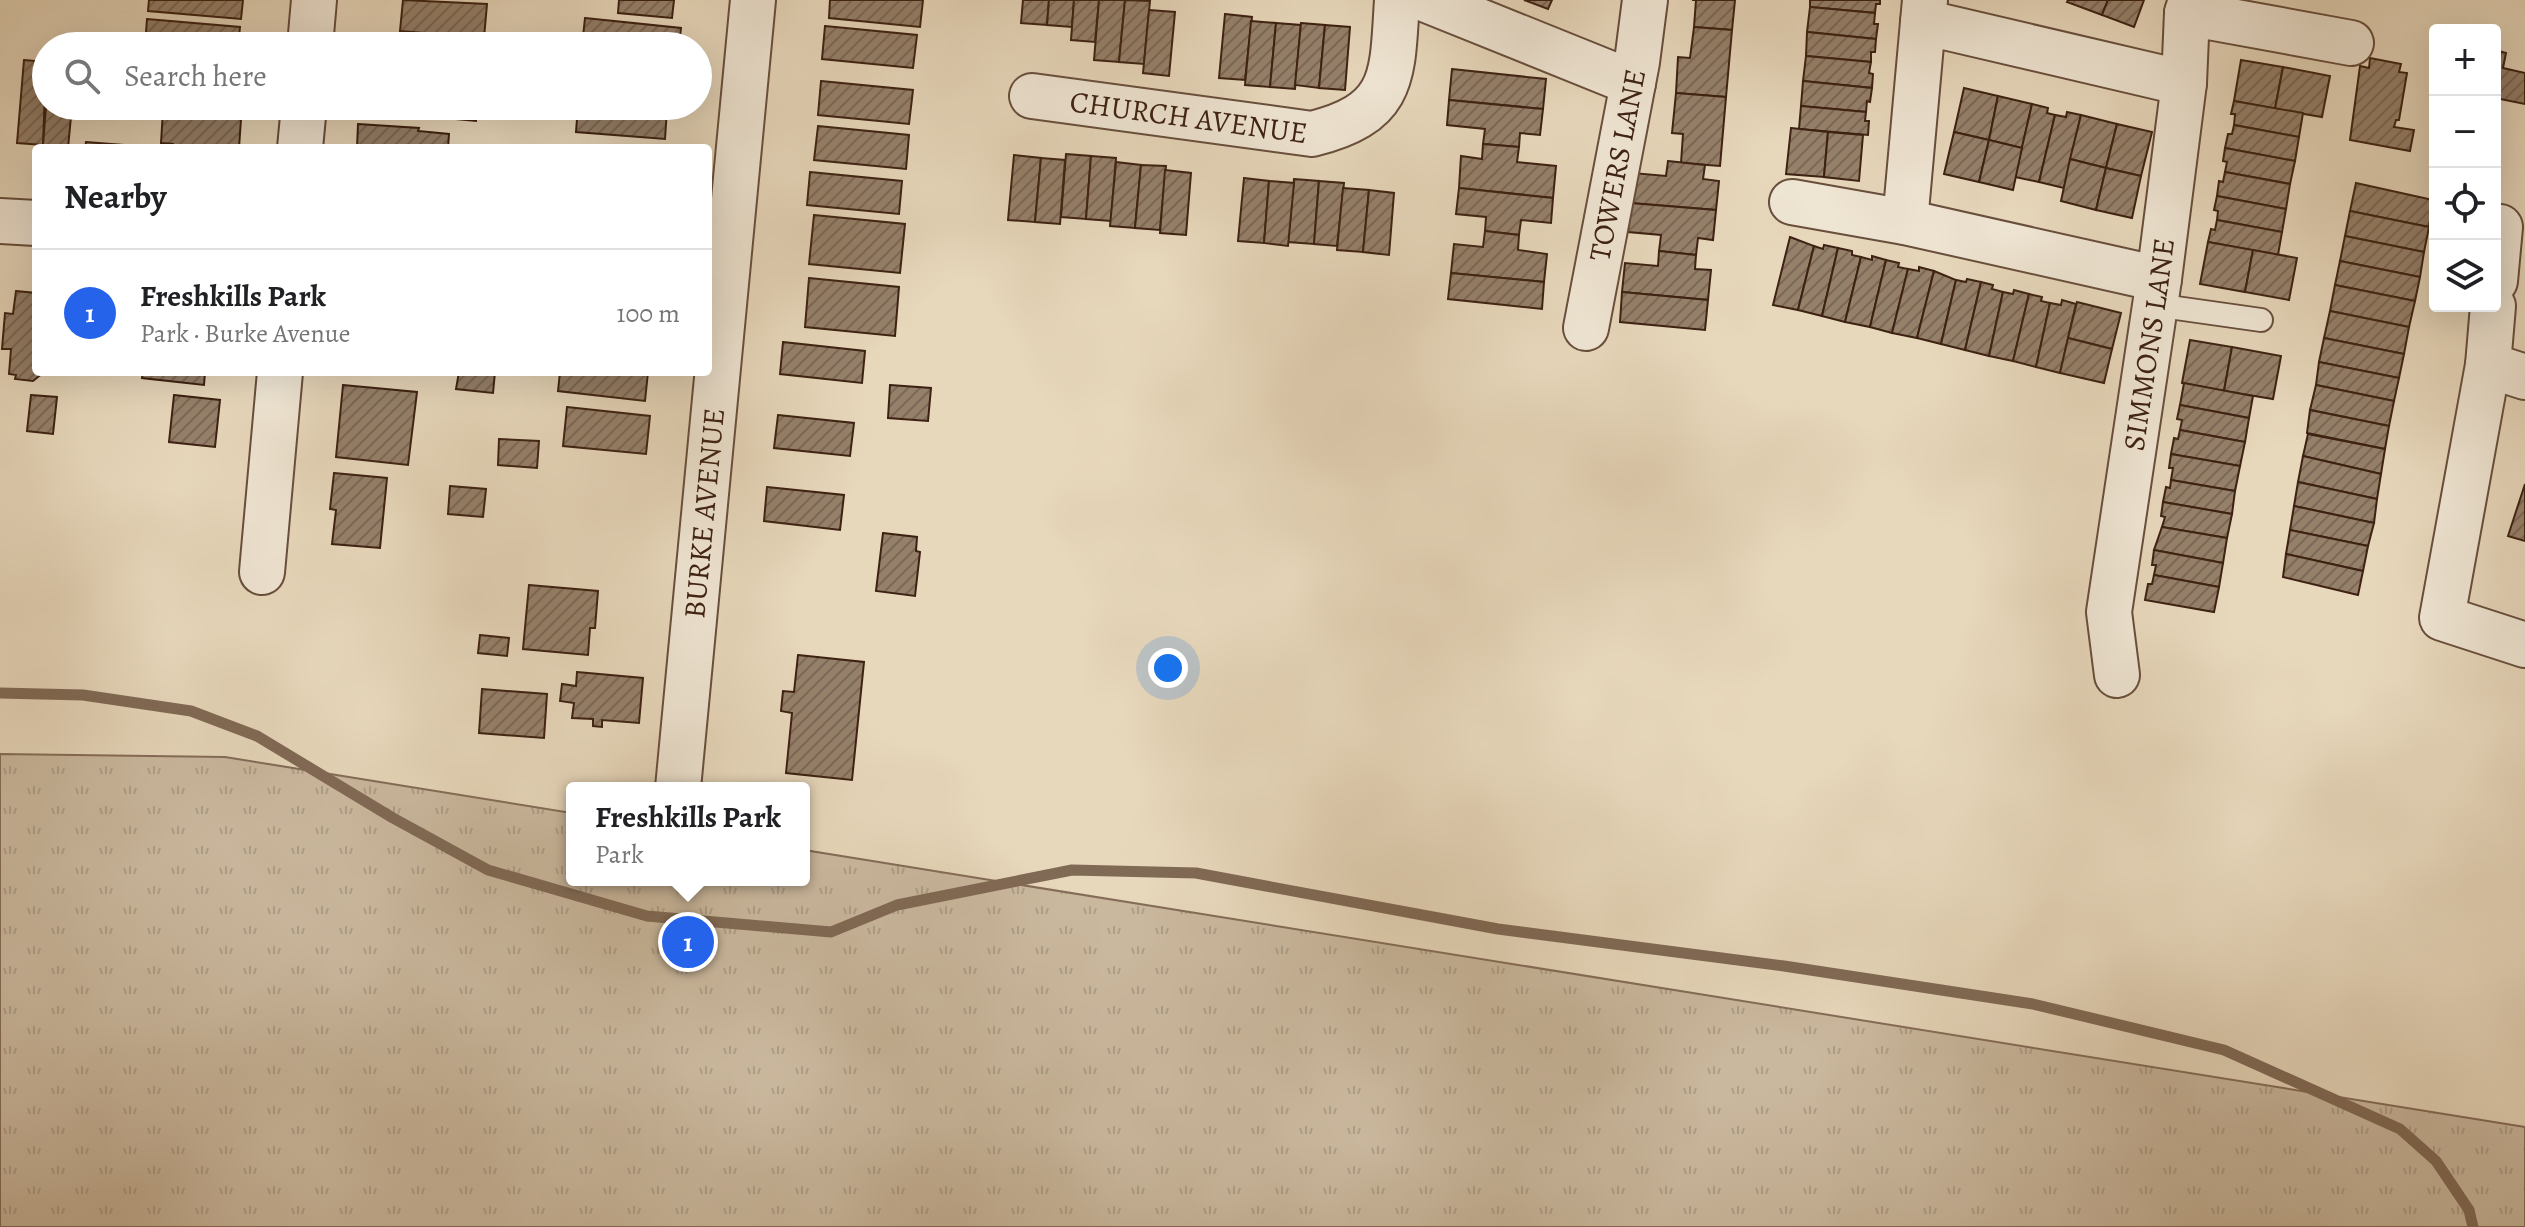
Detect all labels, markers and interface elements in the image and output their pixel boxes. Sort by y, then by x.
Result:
map controls [2429,24,2501,312]
button: + [2429,24,2501,96]
search box [32,32,712,120]
icon: search [60,54,104,98]
text: Search here [124,56,267,96]
street label: TOWERS LANE [1579,66,1655,264]
street label: CHURCH AVENUE [1067,81,1310,153]
button: − [2429,96,2501,168]
button: locate [2429,168,2501,240]
text: Nearby [64,173,167,220]
street label: SIMMONS LANE [2113,236,2184,453]
button: layers [2429,240,2501,312]
text: Freshkills Park [140,276,326,316]
text: 1 [85,296,95,331]
text: 100 m [617,296,680,331]
text: Park · Burke Avenue [140,316,350,351]
street label: BURKE AVENUE [674,406,734,620]
your location [1148,648,1188,688]
popup [566,782,810,886]
text: Freshkills Park [595,797,781,837]
text: Park [595,837,644,872]
pin: 1 [662,912,714,972]

